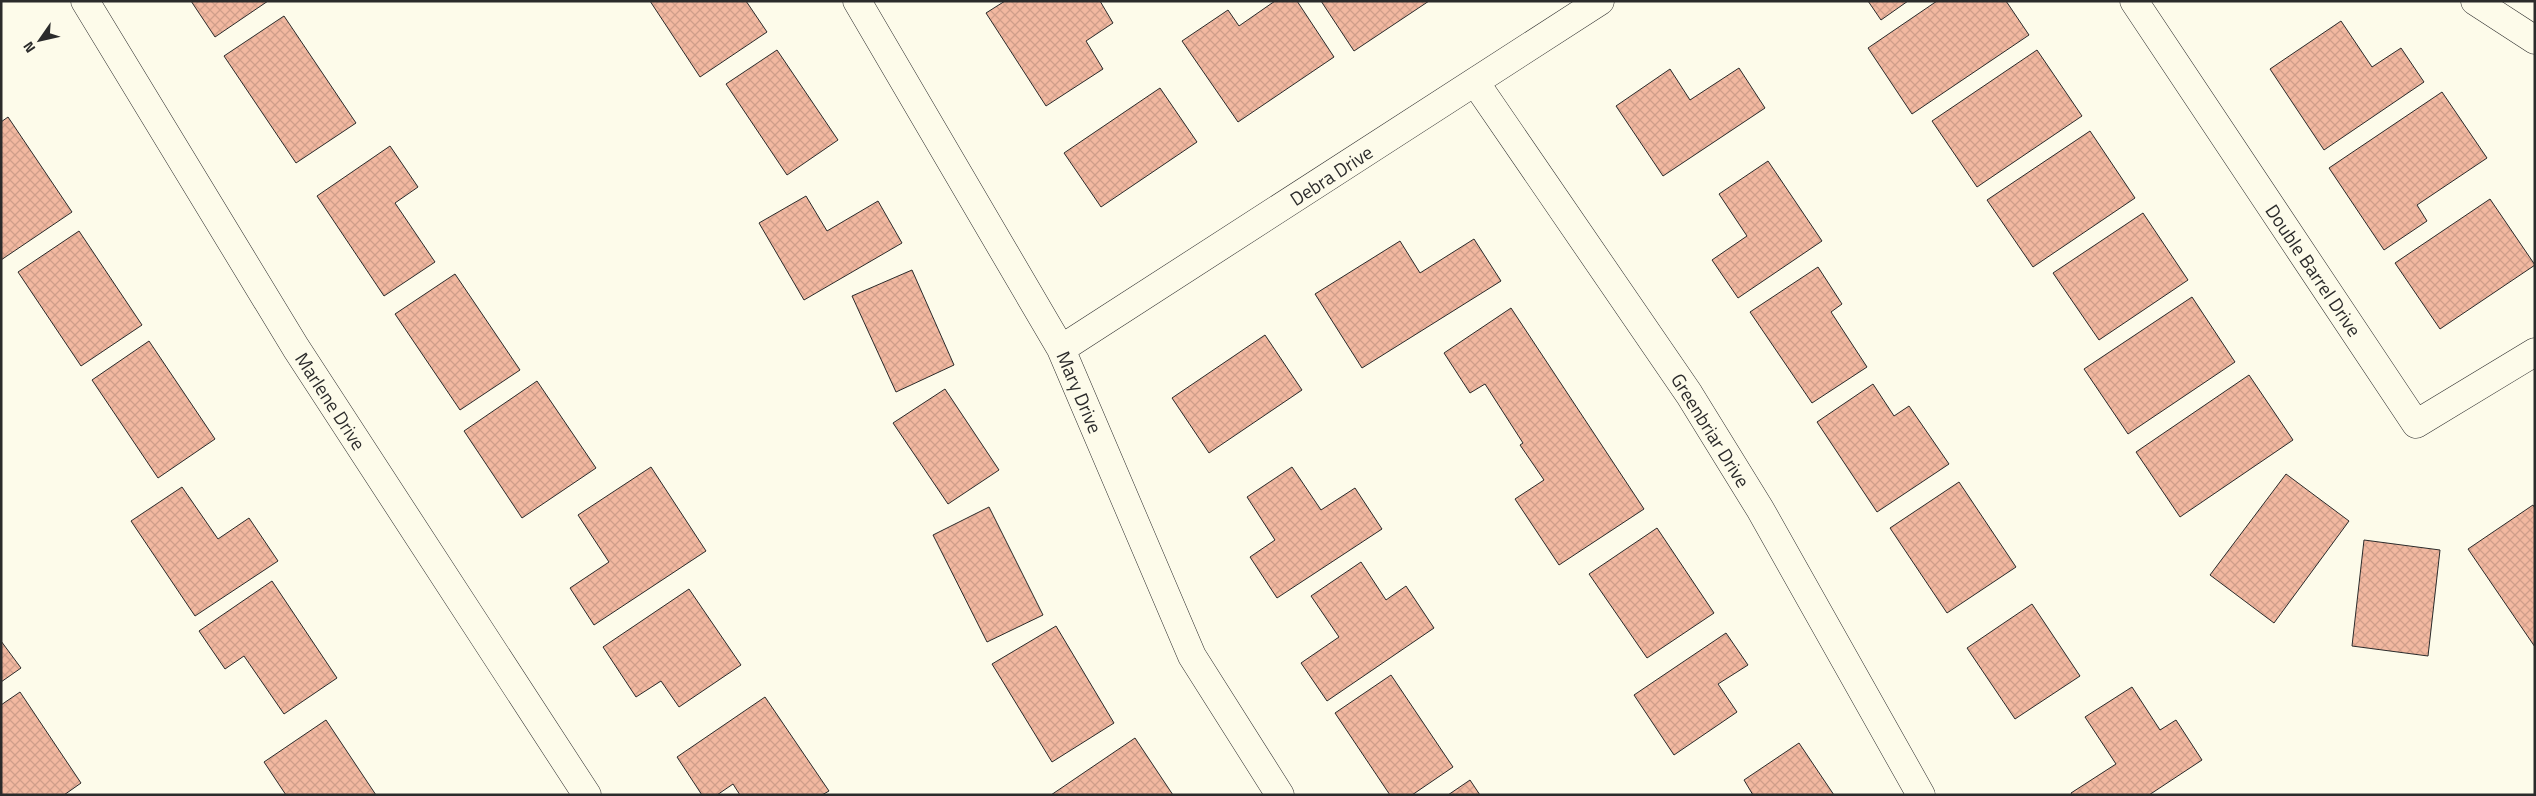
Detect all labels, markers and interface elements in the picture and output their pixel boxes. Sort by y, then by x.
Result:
north arrow [15,15,65,65]
text: N [17,38,40,57]
street label: Debra Drive [1284,137,1378,213]
street label: Double Barrel Drive [2259,198,2369,342]
street label: Marlene Drive [288,346,374,456]
street label: Mary Drive [1050,346,1110,438]
street label: Greenbriar Drive [1664,367,1758,493]

